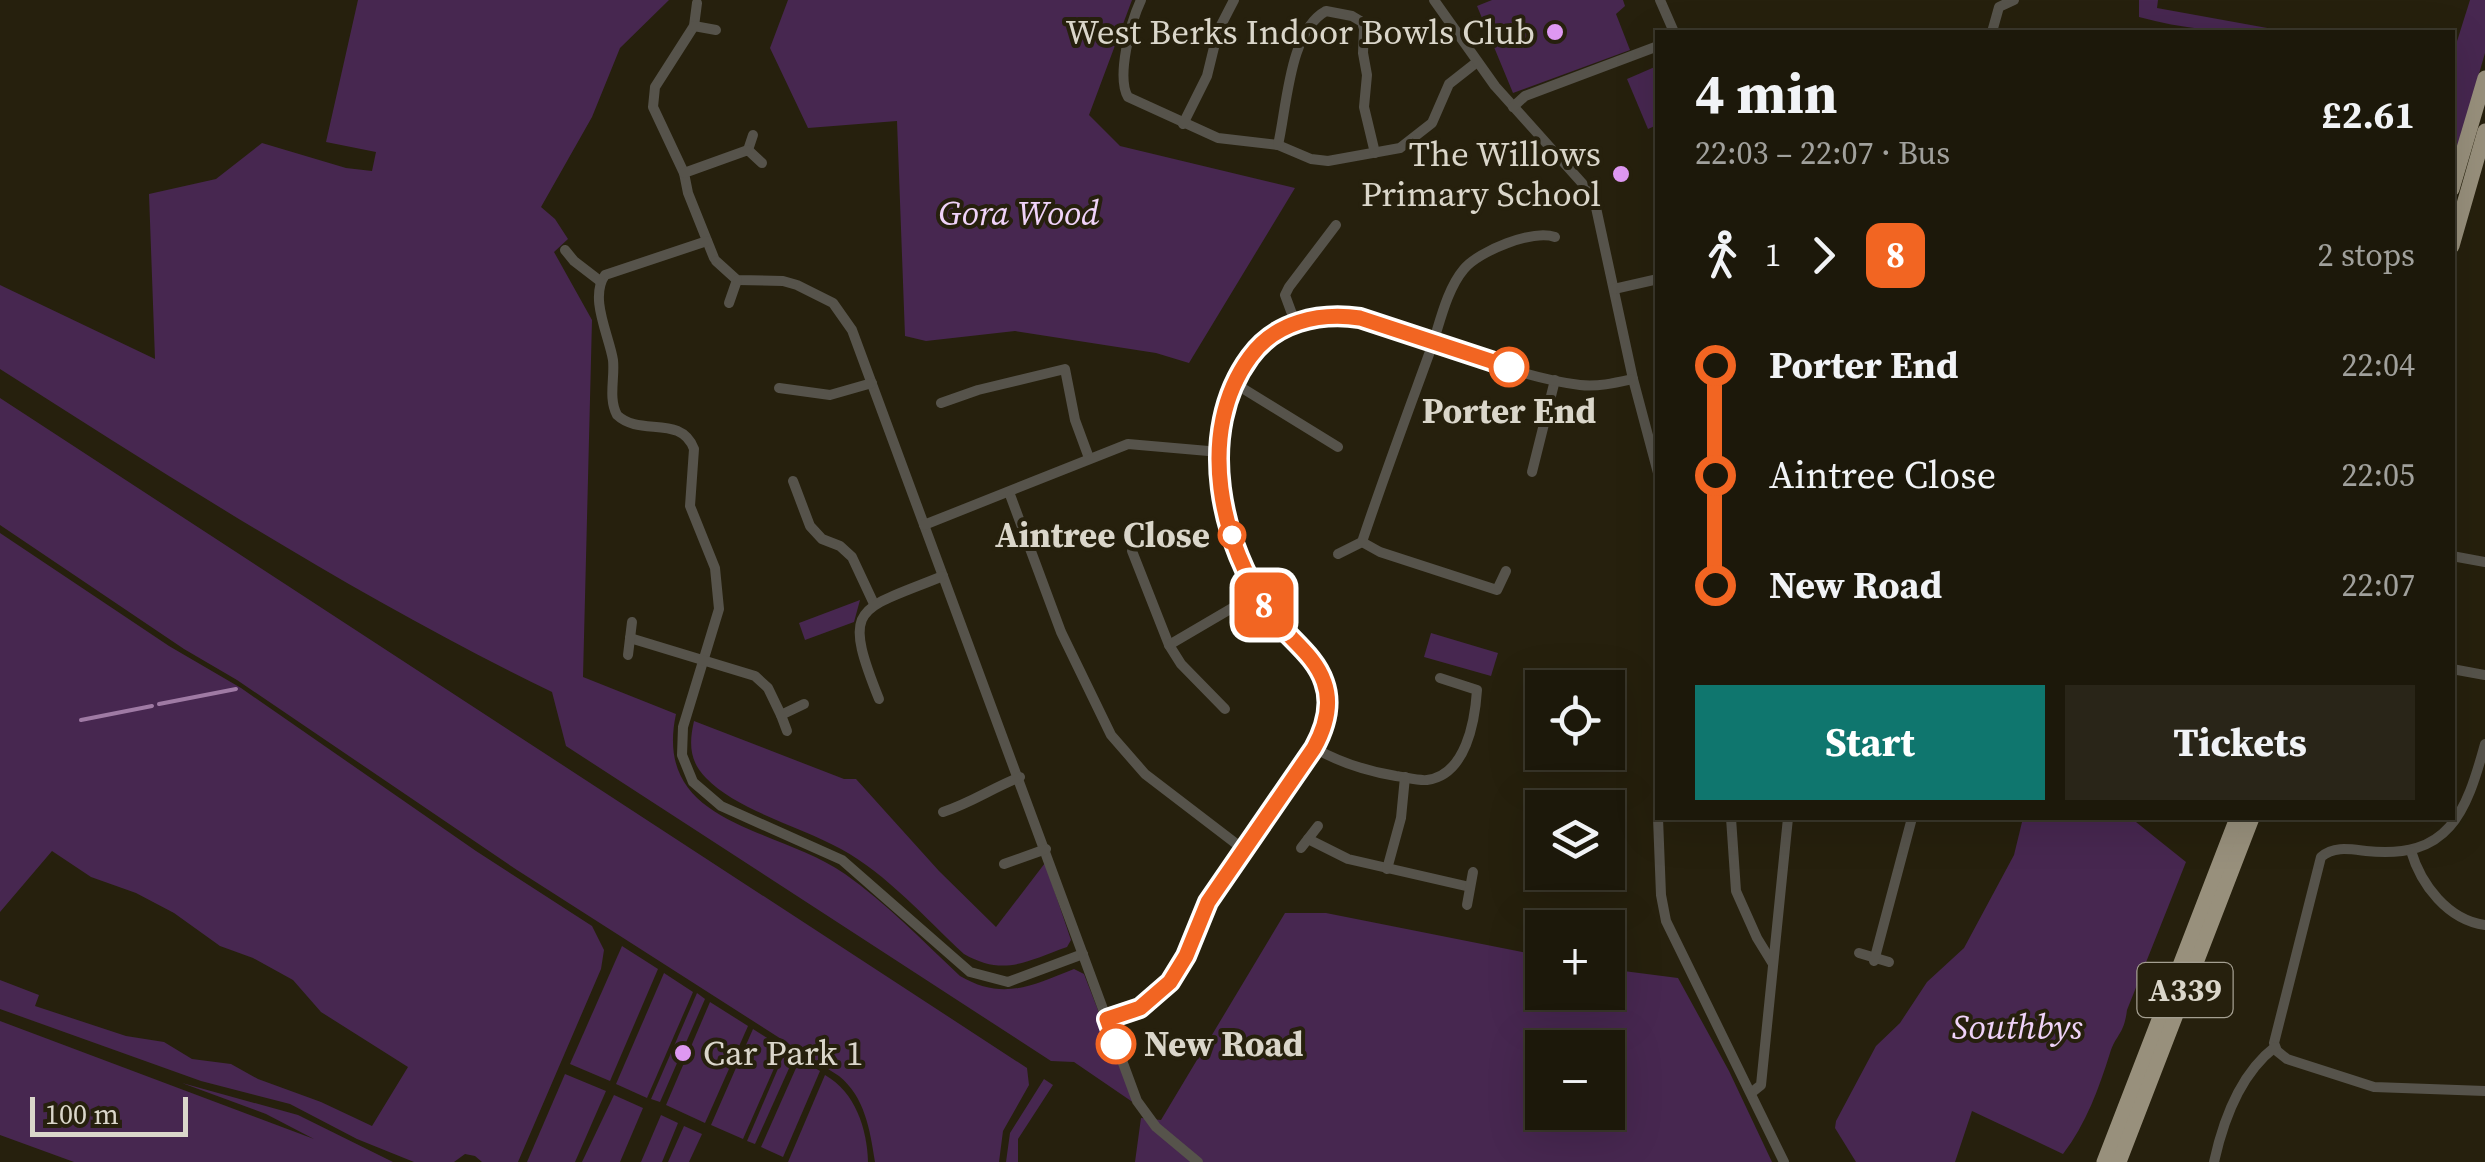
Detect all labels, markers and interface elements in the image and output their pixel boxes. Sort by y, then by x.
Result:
place label: West Berks Indoor Bowls Club [1066,8,1535,56]
marker: West Berks Indoor Bowls Club [1544,21,1566,43]
text: 4 min [1695,56,1838,131]
text: £2.61 [2321,89,2415,141]
place label: The Willows Primary School [1361,130,1601,218]
text: 22:03 – 22:07 · Bus [1695,131,1950,175]
marker: The Willows Primary School [1610,163,1632,185]
park label: Gora Wood [939,189,1100,237]
icon: walk [1695,228,1750,283]
icon: forward [1796,228,1851,283]
text: 8 [1886,231,1905,279]
text: 1 [1765,233,1781,277]
text: 2 stops [2317,233,2415,277]
text: Porter End [1769,339,1959,391]
text: 22:04 [2341,343,2415,387]
marker: Porter End [1490,348,1528,386]
place label: Porter End [1422,387,1596,435]
text: Aintree Close [1769,449,1996,501]
text: 22:05 [2341,453,2415,497]
place label: Aintree Close [995,511,1210,559]
marker: Aintree Close [1219,522,1245,548]
text: New Road [1769,559,1942,611]
text: 22:07 [2341,563,2415,607]
line badge: 8 [1232,572,1296,638]
text: 8 [1255,581,1273,629]
map controls [1525,670,1625,1130]
button: locate [1525,670,1625,770]
button: Start [1695,685,2045,800]
button: Tickets [2065,685,2415,800]
button: layers [1525,790,1625,890]
button: + [1525,910,1625,1010]
road number: A339 [2138,963,2232,1017]
park label: Southbys [1952,1003,2083,1051]
place label: New Road [1144,1020,1304,1068]
marker: New Road [1097,1025,1135,1063]
place label: Car Park 1 [703,1029,863,1077]
button: − [1525,1030,1625,1130]
marker: Car Park 1 [672,1042,694,1064]
scale bar [30,1092,188,1136]
text: 100 m [45,1095,119,1133]

